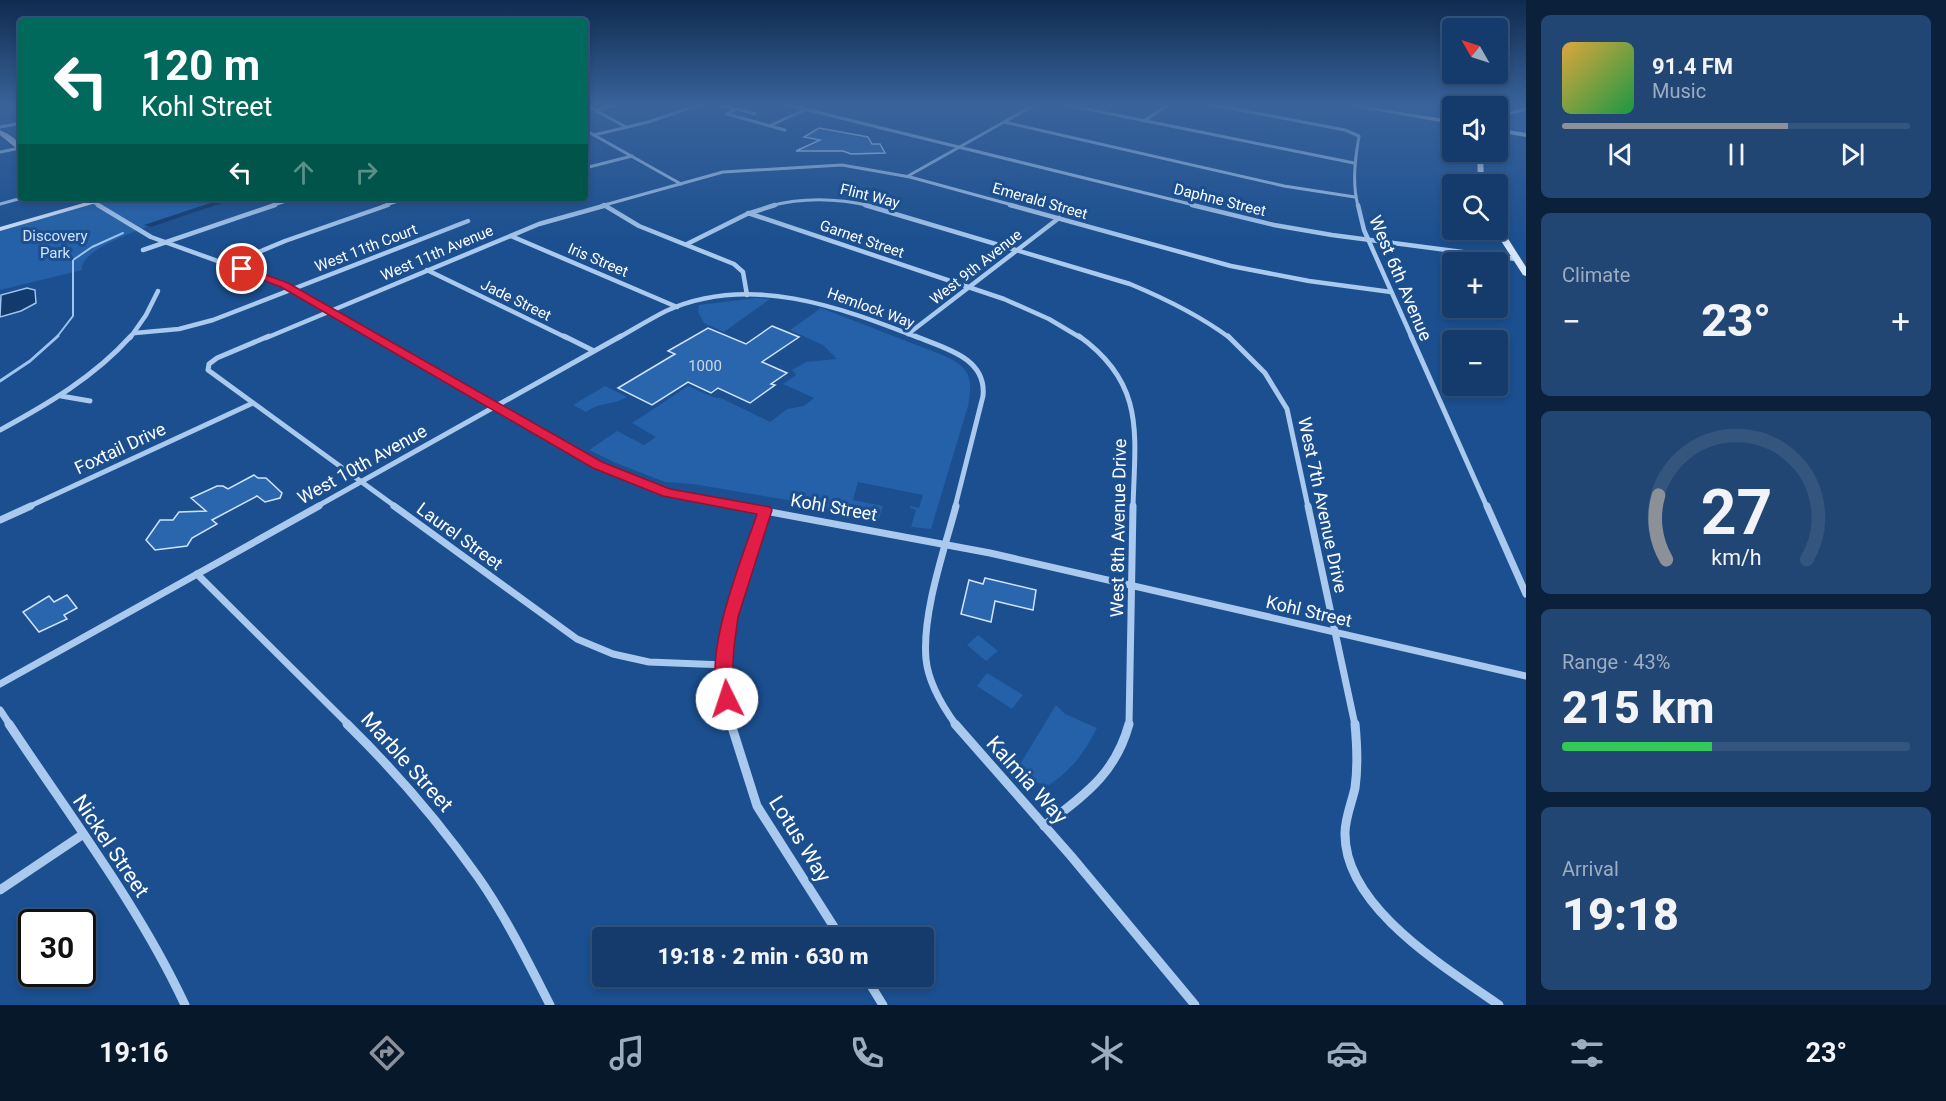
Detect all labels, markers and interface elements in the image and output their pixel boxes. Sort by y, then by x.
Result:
north arrow [1442,18,1508,84]
map controls [1442,18,1508,396]
text: 120 m [141,41,260,90]
icon: left [42,42,120,120]
text: 91.4 FM [1652,54,1733,79]
text: Music [1652,79,1706,103]
text: Kohl Street [141,91,272,123]
button: sound [1442,96,1508,162]
icon: previous [1604,138,1637,171]
icon: pause [1720,138,1753,171]
icon: next [1836,138,1869,171]
icon: left [224,156,257,189]
icon: ahead [287,156,320,189]
icon: right [350,156,383,189]
button: search [1442,174,1508,240]
street label: Emerald Street [990,179,1090,223]
street label: Flint Way [838,180,902,212]
street label: Daphne Street [1172,180,1268,220]
street label: West 6th Avenue [1365,212,1437,344]
street label: Garnet Street [818,216,907,262]
street label: West 11th Court [312,220,420,276]
street label: West 11th Avenue [378,221,496,285]
street label: West 9th Avenue [926,225,1026,309]
park label: Discovery Park [23,227,87,262]
street label: Iris Street [565,239,631,281]
pin [216,243,267,294]
icon: arrive [225,252,258,285]
button: + [1442,252,1508,318]
text: Climate [1562,263,1630,287]
street label: Jade Street [478,275,554,325]
street label: Hemlock Way [825,284,917,332]
text: 23° [1701,294,1771,347]
text: − [1562,302,1581,341]
text: + [1891,302,1910,341]
button: − [1442,330,1508,396]
house number: 1000 [688,357,722,375]
street label: West 7th Avenue Drive [1294,415,1352,595]
street label: Foxtail Drive [71,418,169,478]
street label: West 10th Avenue [294,420,430,508]
street label: West 8th Avenue Drive [1106,438,1130,618]
text: 27 [1700,476,1772,549]
street label: Kohl Street [789,489,879,525]
street label: Laurel Street [413,498,507,574]
text: km/h [1711,545,1761,570]
street label: Kohl Street [1264,591,1354,631]
text: Range · 43% [1562,650,1670,674]
position arrow [695,667,759,731]
text: 215 km [1562,681,1714,734]
street label: Marble Street [356,707,458,817]
street label: Kalmia Way [981,731,1073,829]
street label: Nickel Street [68,790,154,902]
street label: Lotus Way [764,791,836,887]
text: Arrival [1562,857,1619,881]
text: 19:18 [1562,888,1679,941]
speed limit sign: 30 [18,909,96,987]
text: 19:18 · 2 min · 630 m [658,944,868,969]
icon: directions [366,1032,408,1074]
icon: music [606,1032,648,1074]
icon: phone [846,1032,888,1074]
icon: climate [1086,1032,1128,1074]
icon: car [1326,1032,1368,1074]
icon: filters [1566,1032,1608,1074]
text: 19:16 [99,1037,169,1069]
text: 23° [1806,1037,1847,1069]

